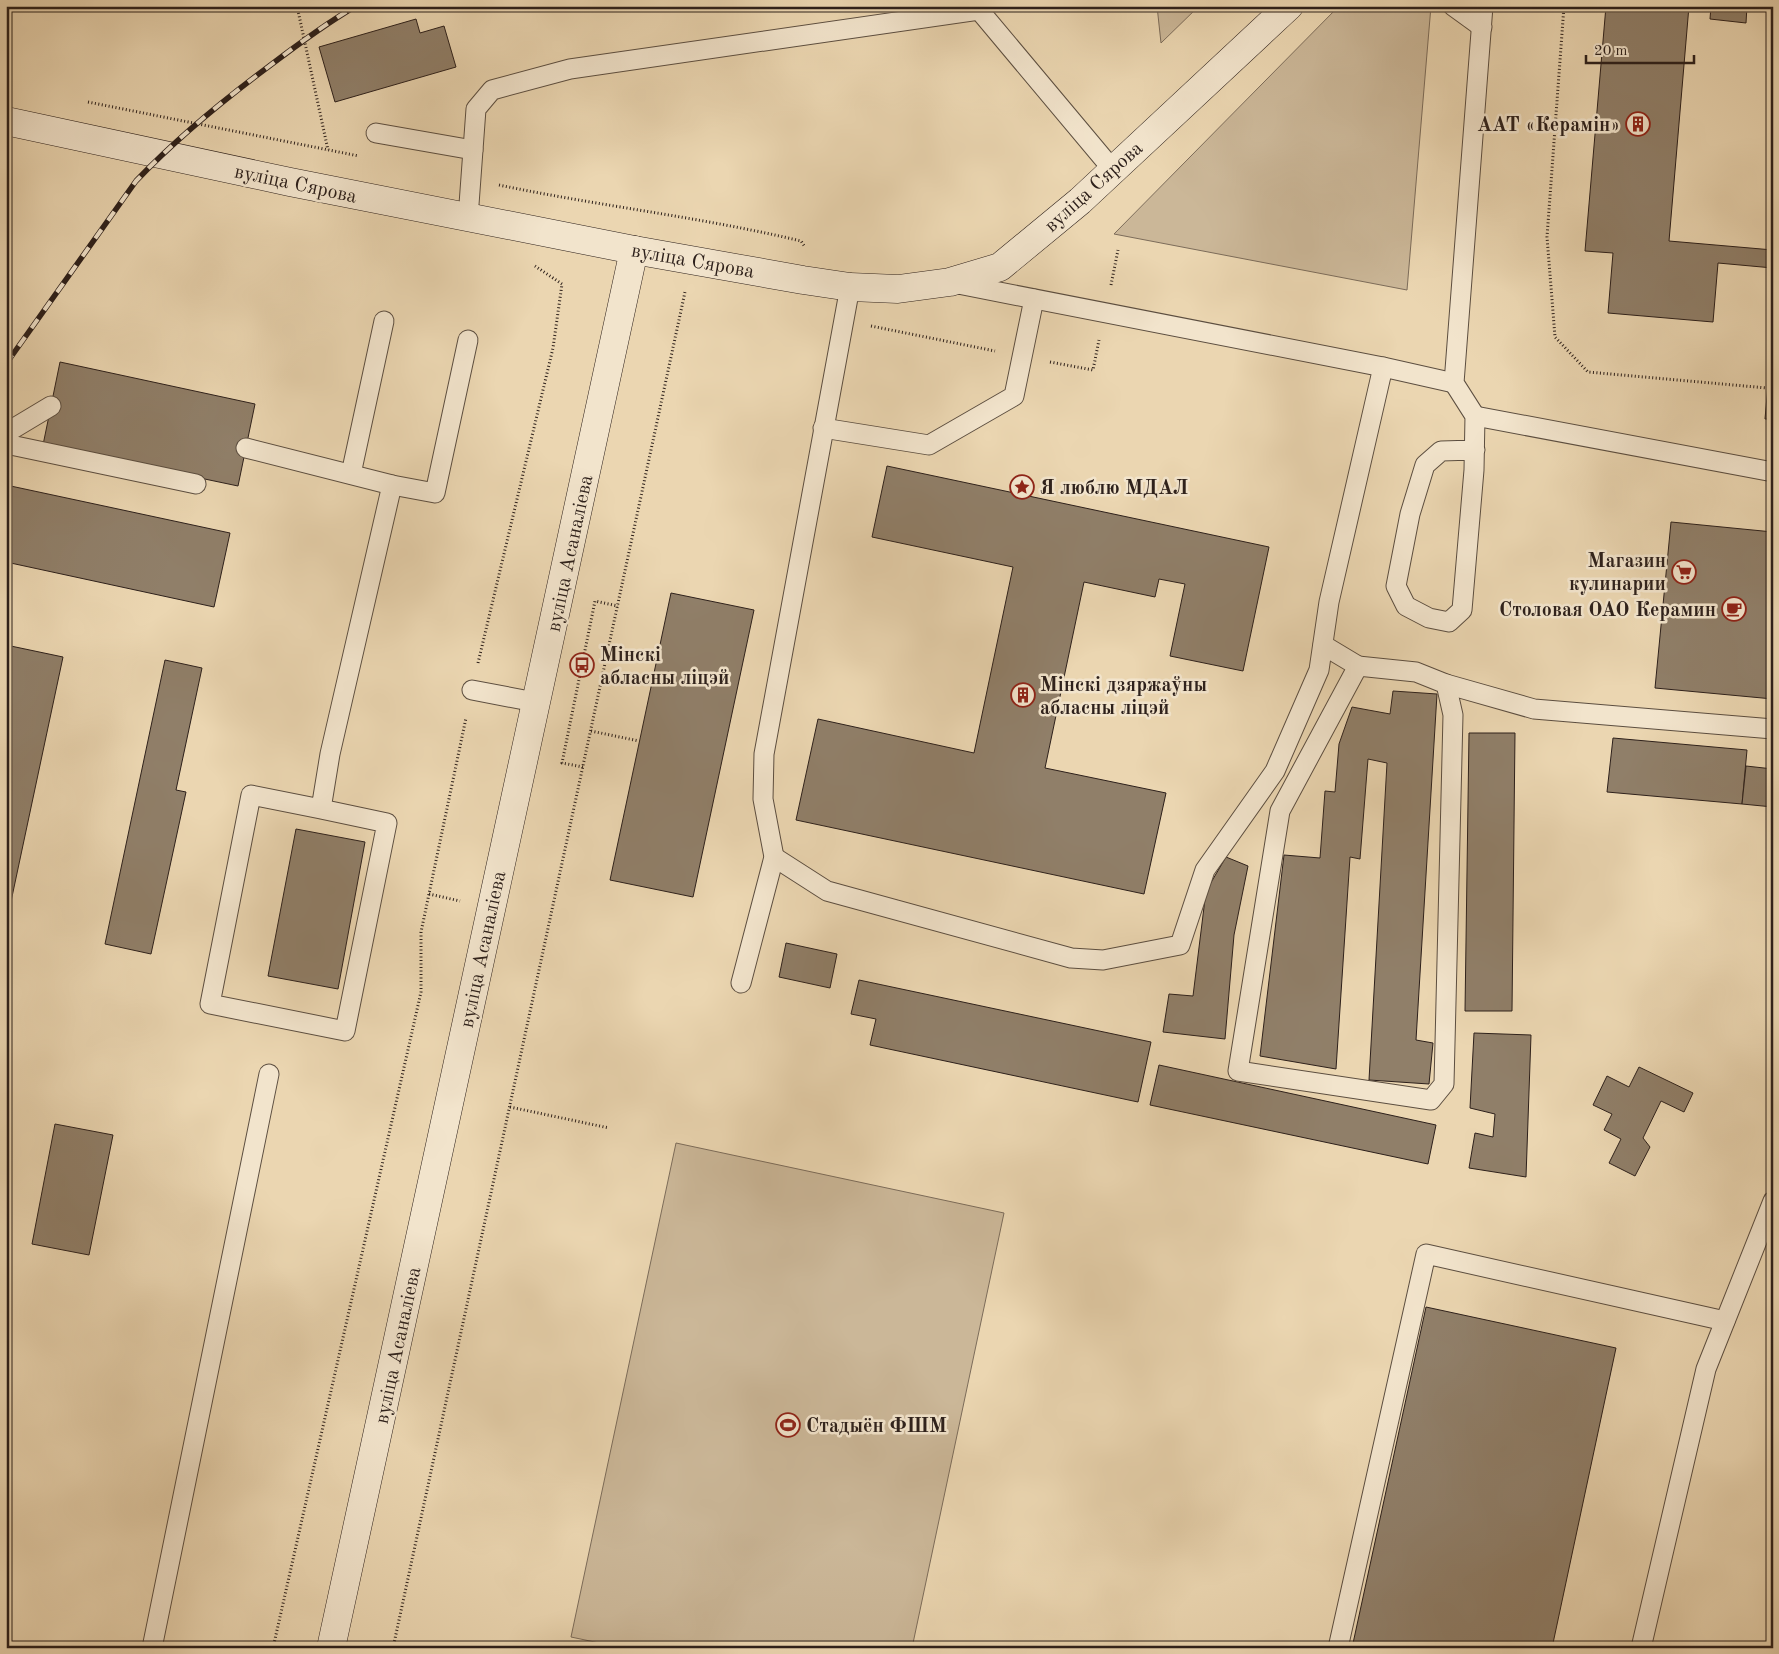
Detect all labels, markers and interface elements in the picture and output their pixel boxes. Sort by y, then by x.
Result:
scale bar [1586,32,1694,64]
text: 20 m [1594,44,1628,59]
building icon: ААТ «Керамін» [1625,111,1651,137]
place label: ААТ «Керамін» [1477,116,1620,136]
street label: вуліца Сярова [1041,138,1147,237]
street label: вуліца Сярова [233,162,359,208]
street label: вуліца Сярова [630,241,756,283]
street label: вуліца Асаналіева [545,473,597,634]
place icon: Я люблю МДАЛ [1009,474,1035,500]
place label: Я люблю МДАЛ [1040,479,1188,499]
place label: Магазин кулинарии [1569,552,1666,595]
supermarket icon: Магазин кулинарии [1671,559,1697,585]
cafe icon: Столовая ОАО Керамин [1721,596,1747,622]
place label: Столовая ОАО Керамин [1499,601,1716,621]
place label: Мінскі абласны ліцэй [600,646,729,689]
bus stop icon: Мінскі абласны ліцэй [569,652,595,678]
place label: Мінскі дзяржаўны абласны ліцэй [1040,676,1207,719]
building icon: Мінскі дзяржаўны абласны ліцэй [1010,682,1036,708]
street label: вуліца Асаналіева [458,869,510,1030]
street label: вуліца Асаналіева [373,1265,425,1426]
sports icon: Стадыён ФШМ [775,1412,801,1438]
place label: Стадыён ФШМ [806,1417,947,1437]

